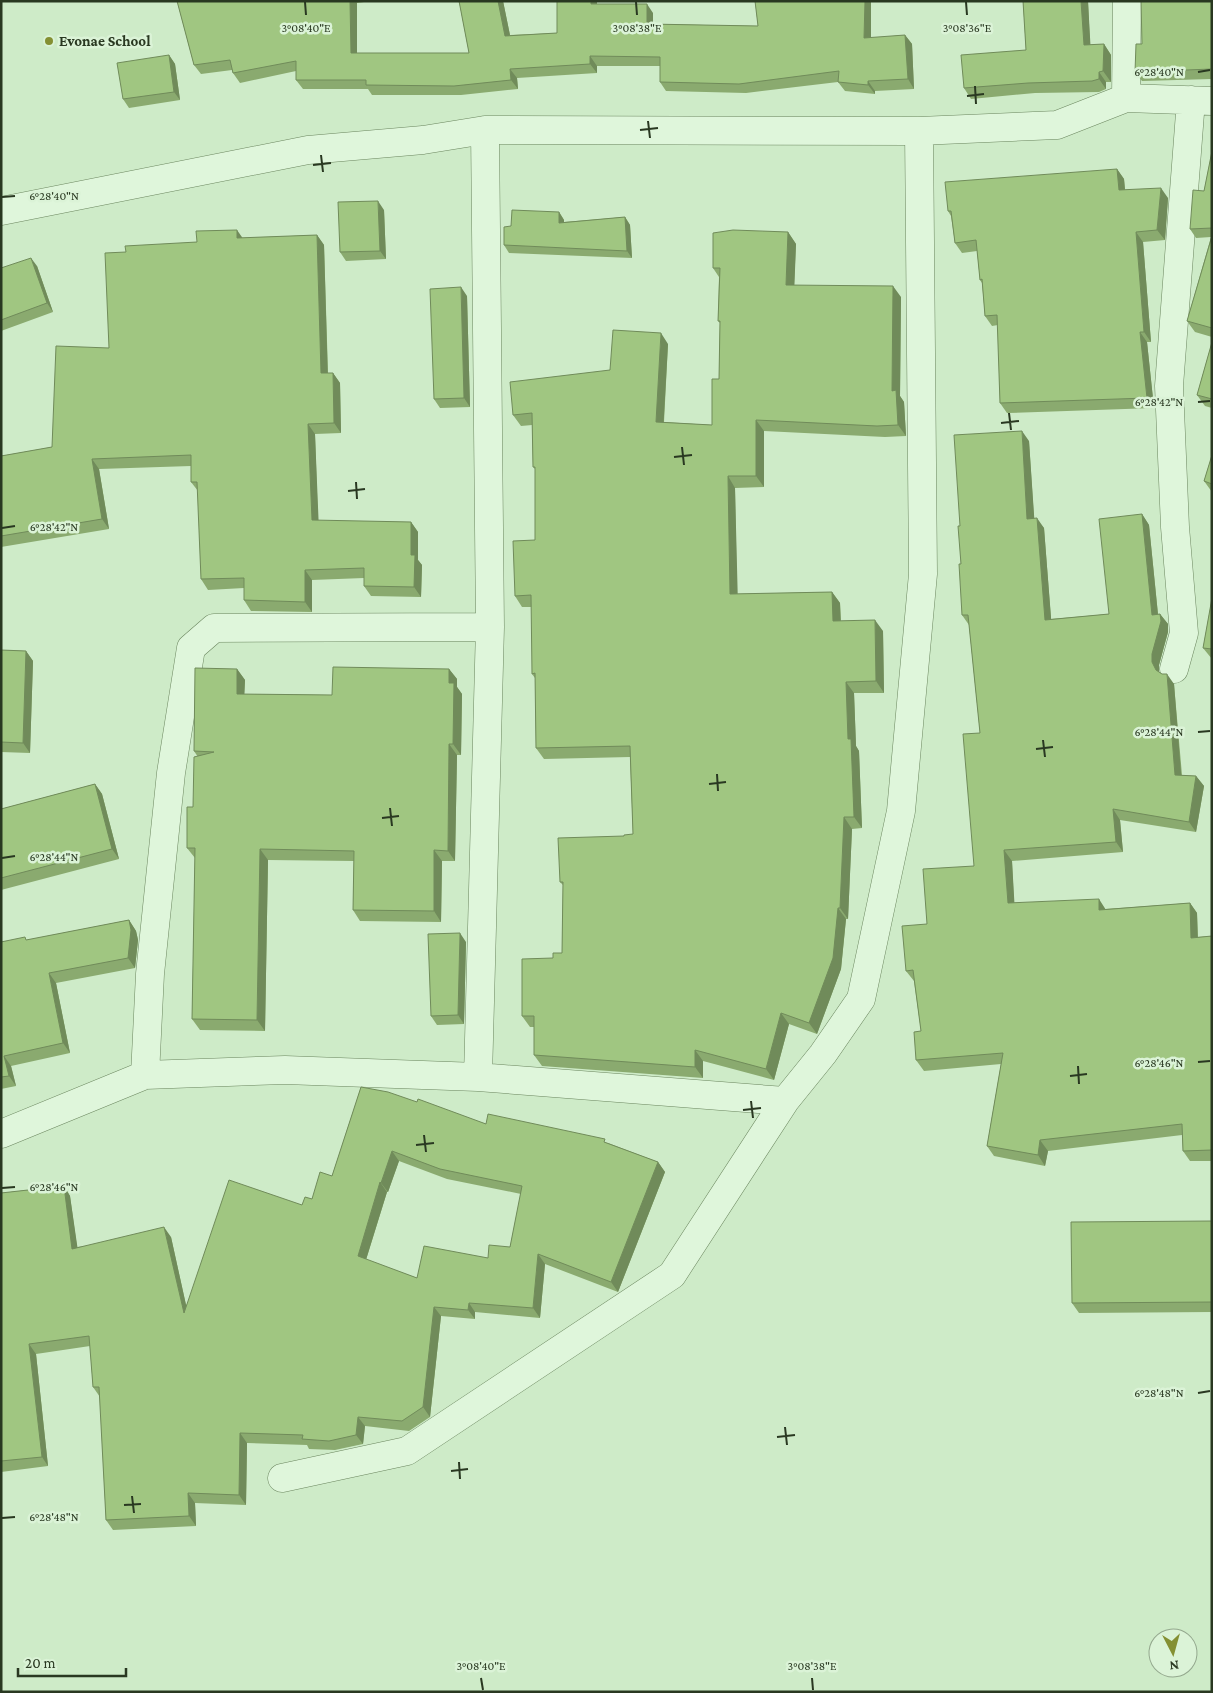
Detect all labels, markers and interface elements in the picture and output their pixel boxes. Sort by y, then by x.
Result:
text: 3°08'40"E [281,21,331,35]
text: 3°08'38"E [613,21,662,35]
text: 3°08'36"E [943,21,992,35]
place label: Evonae School [59,33,151,49]
marker: Evonae School [43,35,55,47]
text: 6°28'40"N [1134,65,1184,79]
text: 6°28'40"N [29,189,79,203]
text: 6°28'42"N [1135,395,1183,409]
text: 6°28'42"N [30,520,78,534]
text: 6°28'44"N [1135,725,1184,739]
text: 6°28'44"N [30,850,79,864]
text: 6°28'46"N [1134,1056,1184,1070]
text: 6°28'46"N [29,1180,79,1194]
text: 6°28'48"N [1134,1386,1184,1400]
text: 6°28'48"N [29,1510,79,1524]
north arrow [1148,1628,1198,1678]
scale bar [18,1646,125,1678]
text: 20 m [25,1655,56,1671]
text: N [1168,1657,1180,1674]
text: 3°08'40"E [456,1659,506,1673]
text: 3°08'38"E [788,1659,837,1673]

